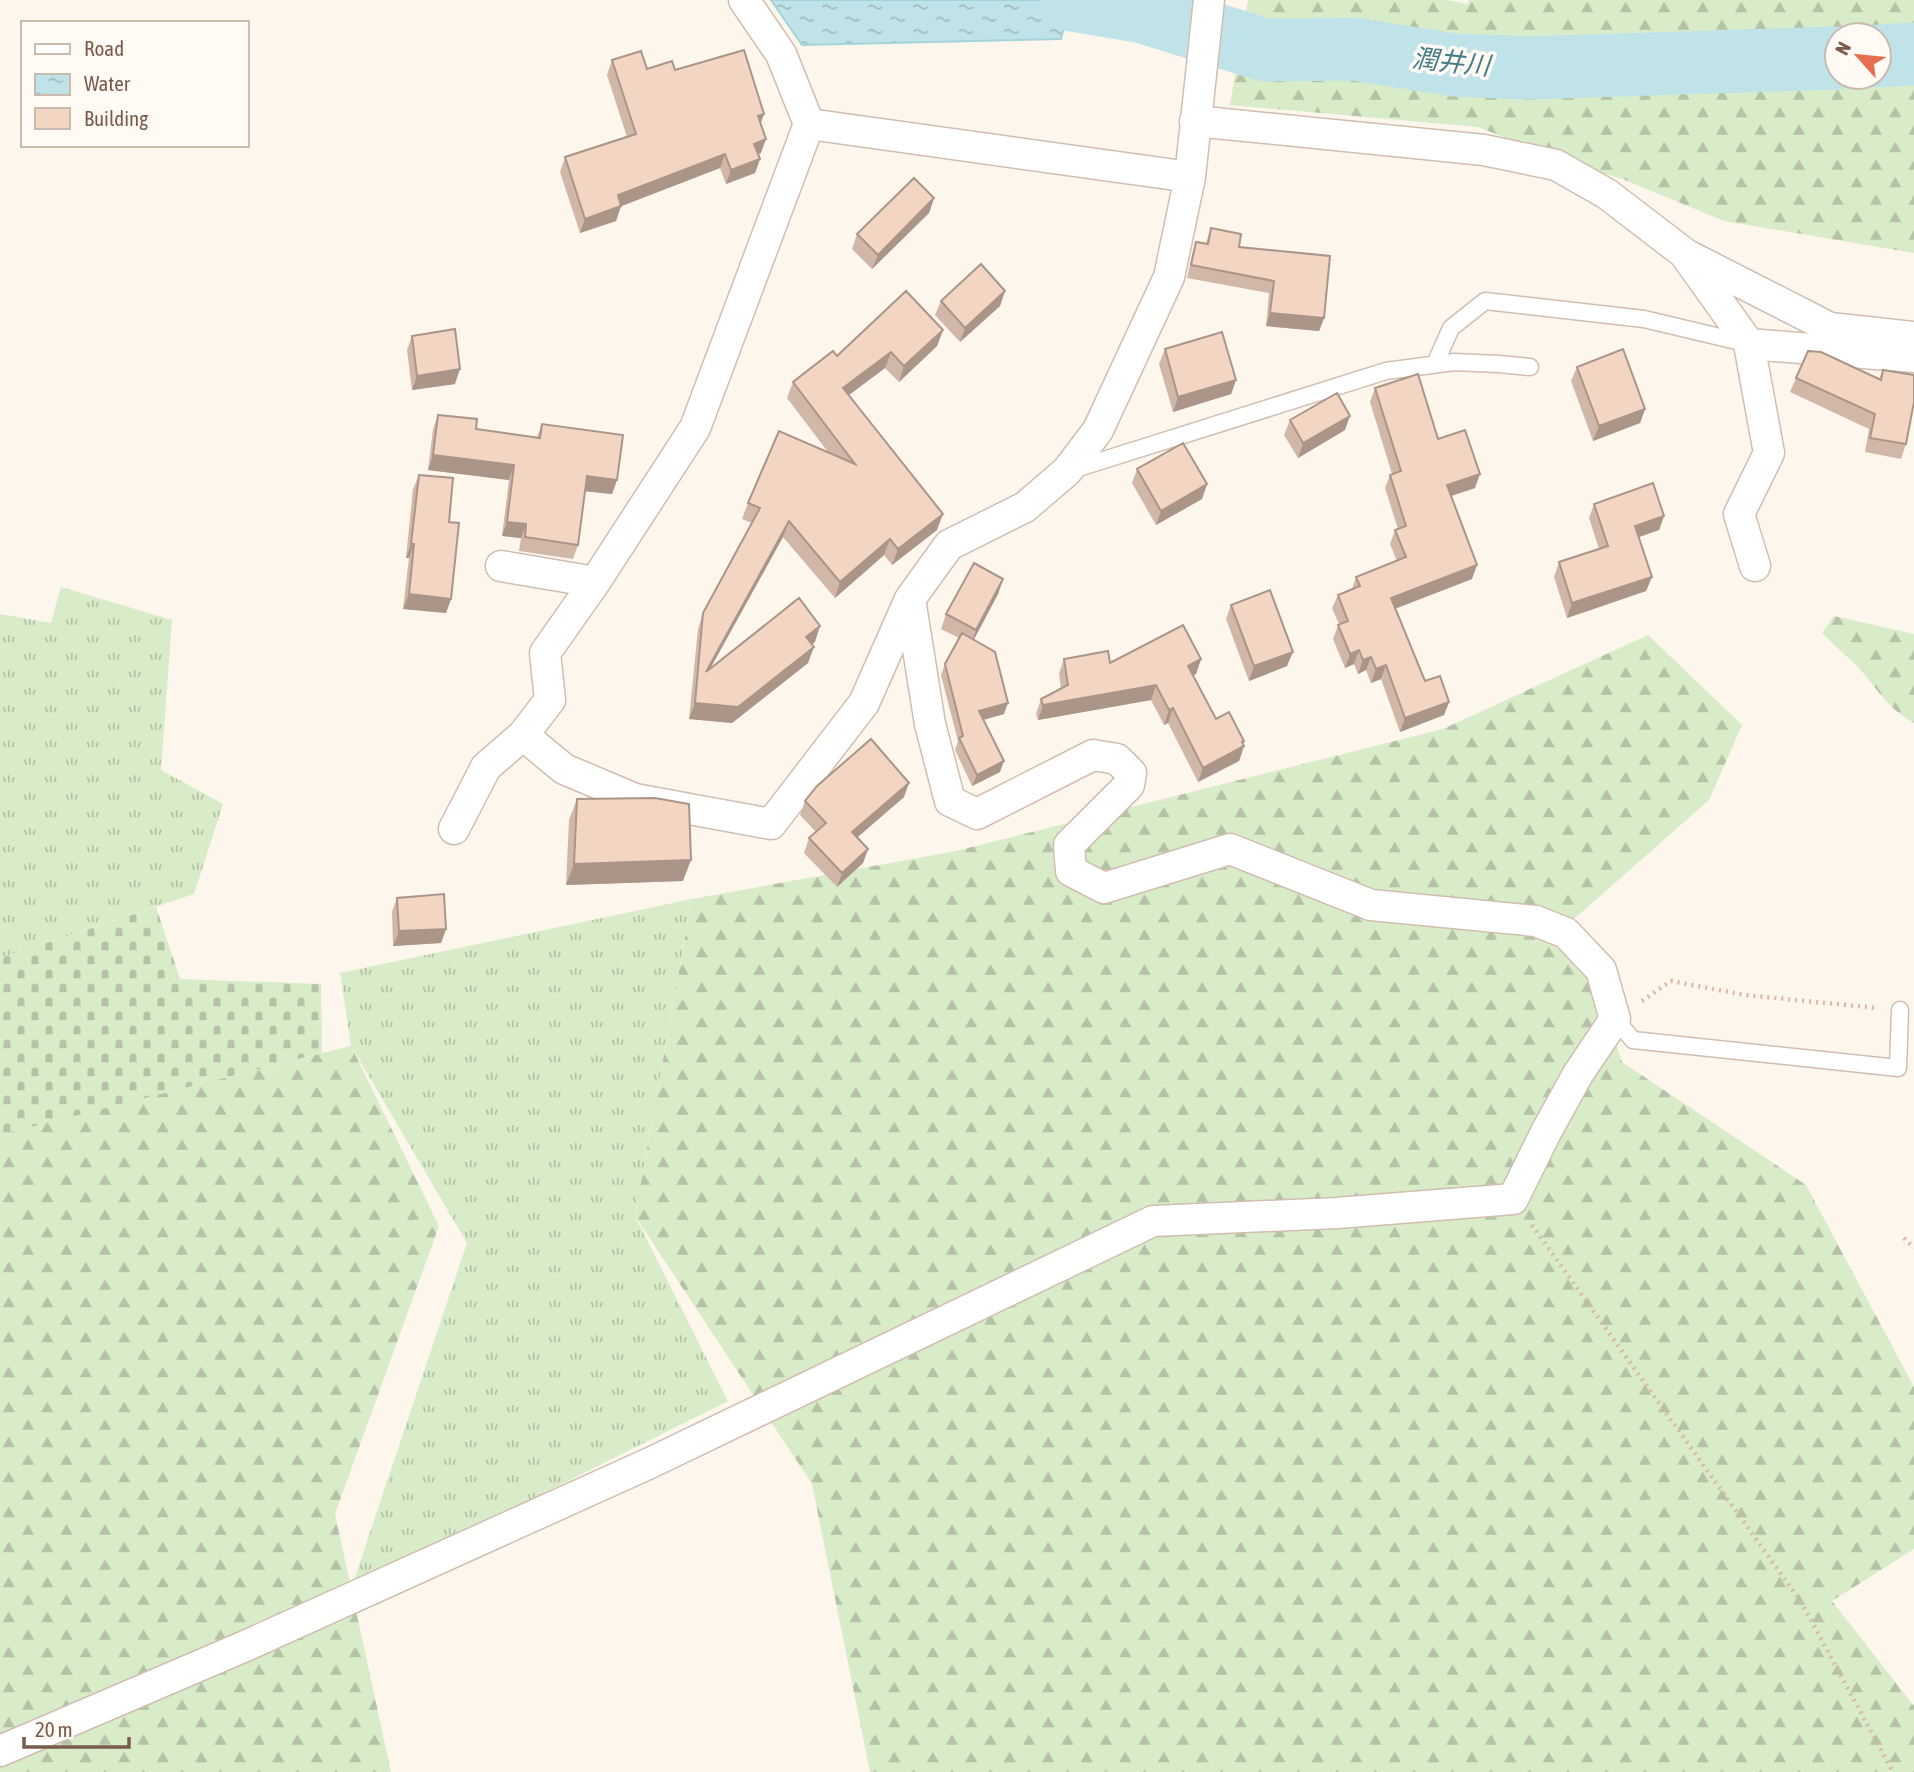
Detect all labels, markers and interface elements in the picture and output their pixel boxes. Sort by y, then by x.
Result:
legend [21,21,248,147]
north arrow [1823,21,1893,91]
text: Road [84,36,124,60]
text: N [1831,38,1855,58]
water label: 潤井川 [1411,43,1494,81]
text: Water [84,71,131,95]
text: Building [84,106,148,130]
scale bar [24,1706,130,1750]
text: 20 m [35,1717,73,1741]

